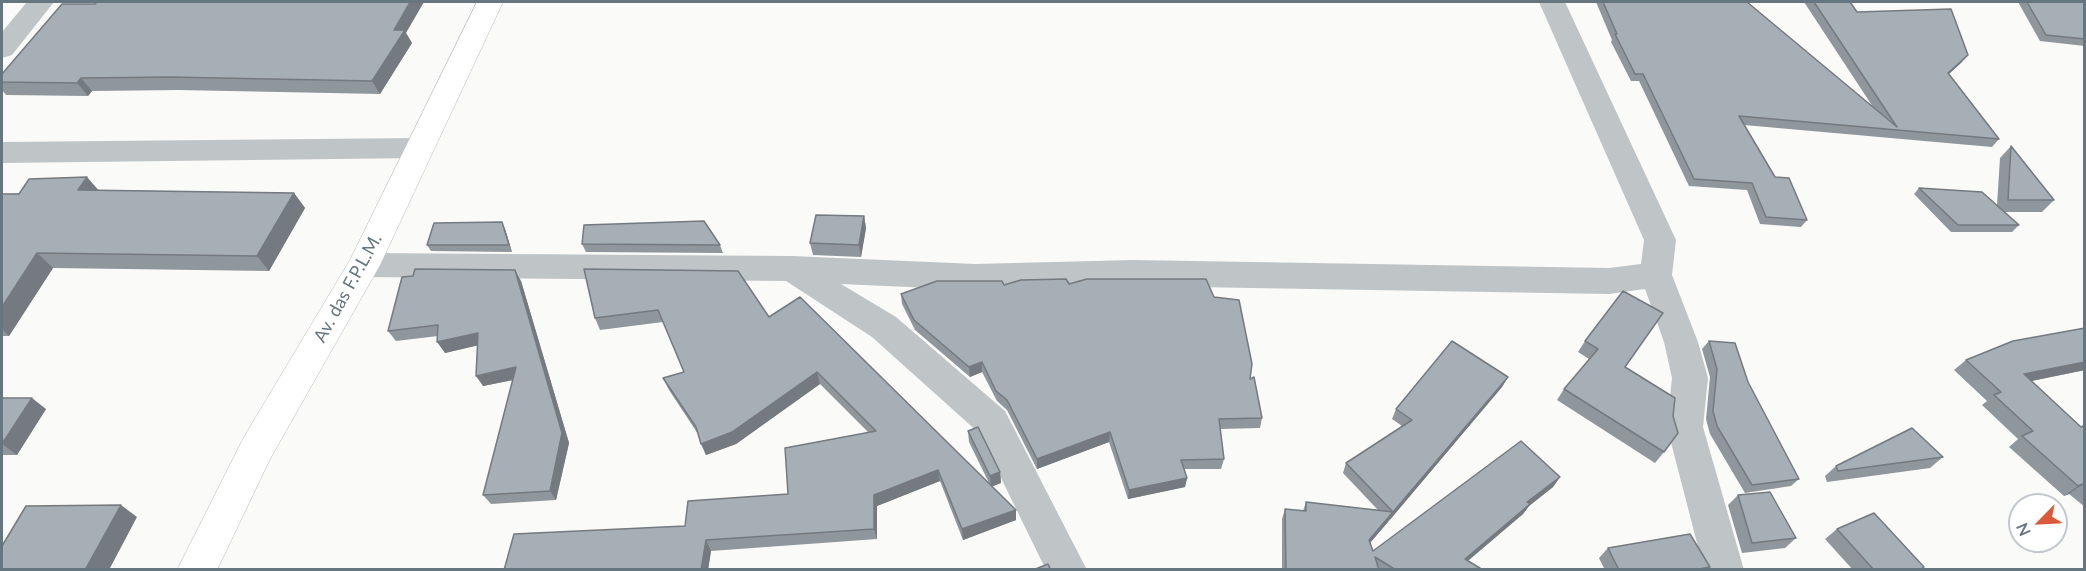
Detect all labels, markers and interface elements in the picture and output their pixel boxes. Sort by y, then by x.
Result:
street label: Av. das F.P.L.M. [309,230,387,346]
north arrow [2008,493,2068,553]
text: N [2012,520,2034,539]

